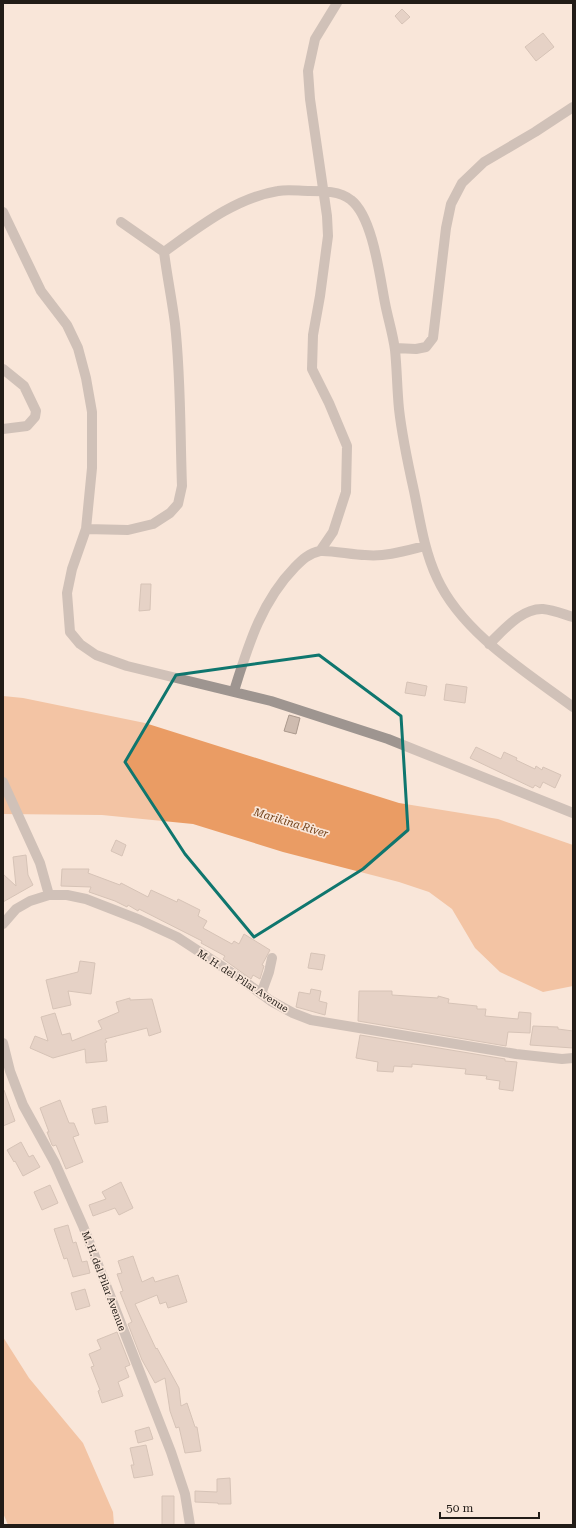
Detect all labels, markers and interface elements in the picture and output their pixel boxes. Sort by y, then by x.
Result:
water label: Marikina River [251,805,330,841]
street label: M. H. del Pilar Avenue [195,947,291,1015]
street label: M. H. del Pilar Avenue [80,1229,128,1333]
scale bar [440,1494,539,1520]
text: 50 m [446,1501,473,1515]

